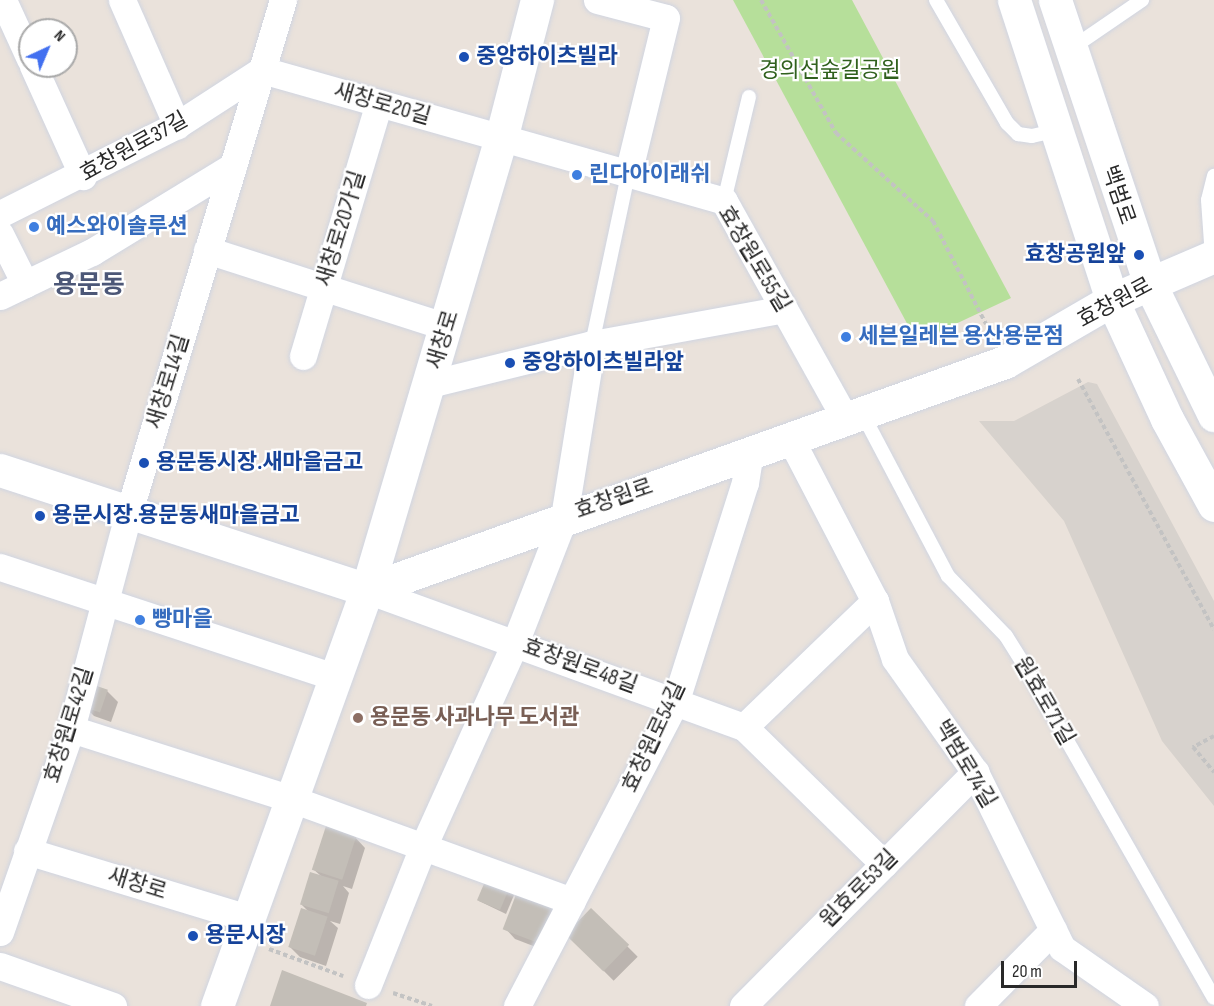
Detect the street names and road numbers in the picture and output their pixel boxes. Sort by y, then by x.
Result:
street label: 새창로20길 [330,78,434,130]
street label: 효창원로37길 [75,107,193,187]
street label: 백범로 [1096,162,1140,228]
street label: 새창로20가길 [311,168,371,290]
street label: 효창원로55길 [712,201,796,317]
street label: 효창원로 [1073,272,1157,334]
street label: 새창로 [422,307,464,373]
street label: 새창로14길 [141,331,195,433]
street label: 효창원로 [571,473,657,525]
street label: 효창원로48길 [519,633,641,699]
street label: 원효로71길 [1008,652,1080,750]
street label: 효창원로42길 [39,664,99,786]
street label: 효창원로54길 [617,677,691,797]
street label: 백범로74길 [928,715,1002,813]
street label: 원효로53길 [815,845,903,933]
street label: 새창로 [104,863,170,905]

